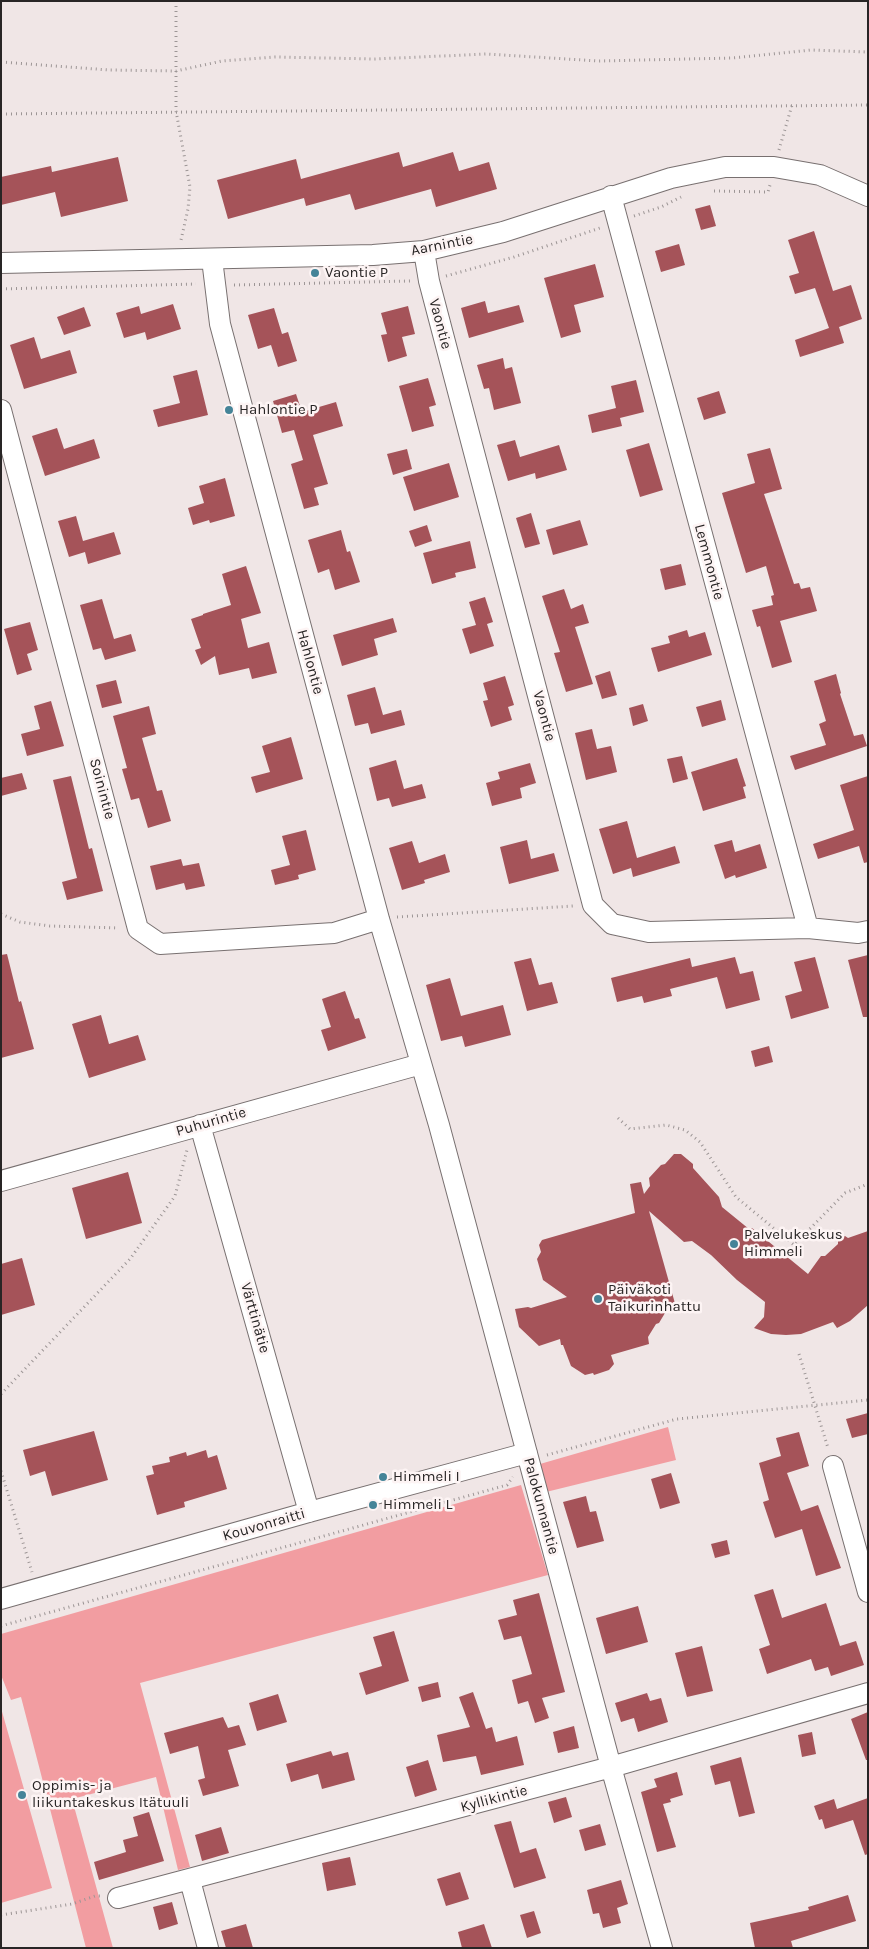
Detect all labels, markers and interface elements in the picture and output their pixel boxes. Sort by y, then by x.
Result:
street label: Aarnintie [410,230,474,260]
place label: Vaontie P [325,264,388,282]
marker: Vaontie P [309,267,321,279]
street label: Vaontie [425,297,455,351]
place label: Hahlontie P [239,401,317,419]
marker: Hahlontie P [223,404,235,416]
street label: Lemmontie [690,522,728,602]
street label: Hahlontie [293,628,327,696]
street label: Vaontie [529,689,559,743]
street label: Soinintie [85,757,119,821]
street label: Puhurintie [174,1103,248,1141]
place label: Palvelukeskus Himmeli [744,1226,843,1261]
marker: Palvelukeskus Himmeli [728,1238,740,1250]
street label: Värttinätie [236,1281,274,1355]
place label: Päiväkoti Taikurinhattu [608,1281,701,1316]
marker: Päiväkoti Taikurinhattu [592,1293,604,1305]
street label: Palokunnantie [519,1456,563,1556]
place label: Himmeli I [393,1468,460,1486]
marker: Himmeli I [377,1471,389,1483]
place label: Himmeli L [383,1496,453,1514]
marker: Himmeli L [367,1499,379,1511]
street label: Kouvonraitti [221,1505,307,1545]
place label: Oppimis- ja liikuntakeskus Itätuuli [32,1777,189,1812]
street label: Kyllikintie [458,1781,530,1817]
marker: Oppimis- ja liikuntakeskus Itätuuli [16,1789,28,1801]

